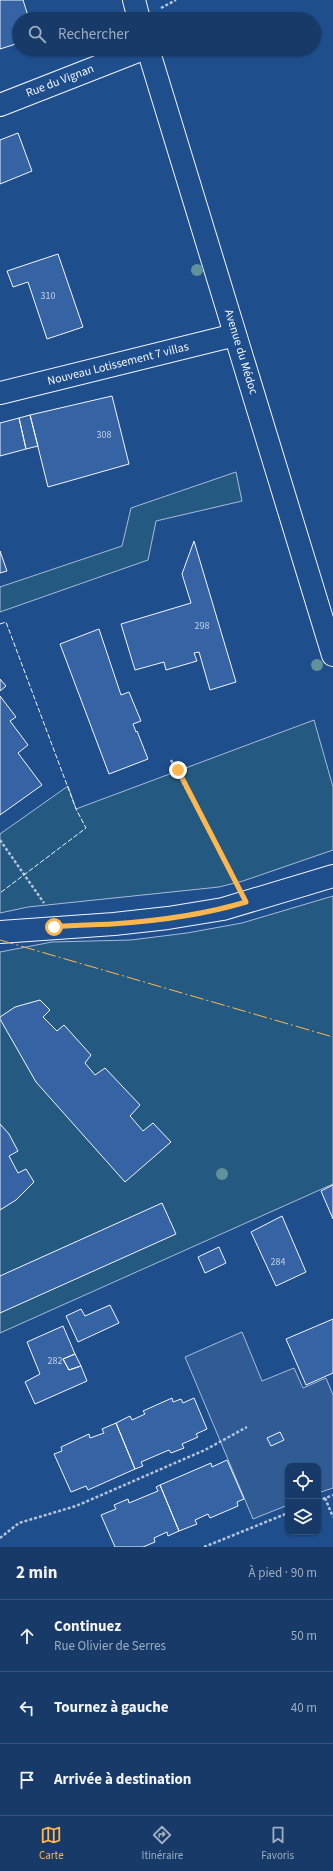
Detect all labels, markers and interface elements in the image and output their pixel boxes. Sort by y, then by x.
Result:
search box [12,12,321,56]
icon: search [26,23,48,45]
text: Rechercher [58,24,129,45]
street label: Rue du Vignan [24,60,96,102]
house number: 310 [41,289,55,303]
street label: Avenue du Médoc [220,307,262,397]
street label: Nouveau Lotissement 7 villas [46,338,190,390]
house number: 308 [97,428,111,442]
house number: 298 [195,619,209,633]
route end [169,761,187,779]
route start [45,918,63,936]
house number: 284 [271,1255,285,1269]
house number: 282 [48,1354,62,1368]
map controls [285,1463,321,1535]
button: locate [285,1463,321,1499]
button: layers [285,1499,321,1535]
text: 2 min [16,1561,57,1585]
text: À pied · 90 m [249,1564,317,1582]
text: Continuez [54,1616,121,1637]
icon: ahead [16,1625,38,1647]
text: 50 m [291,1627,317,1645]
text: Rue Olivier de Serres [54,1637,166,1655]
icon: left [16,1697,38,1719]
text: Tournez à gauche [54,1697,169,1718]
text: 40 m [291,1699,317,1717]
icon: arrive [16,1769,38,1791]
text: Arrivée à destination [54,1769,191,1790]
tab: Carte [39,1824,64,1863]
tab: Itinéraire [142,1824,183,1863]
tab: Favoris [261,1824,294,1863]

